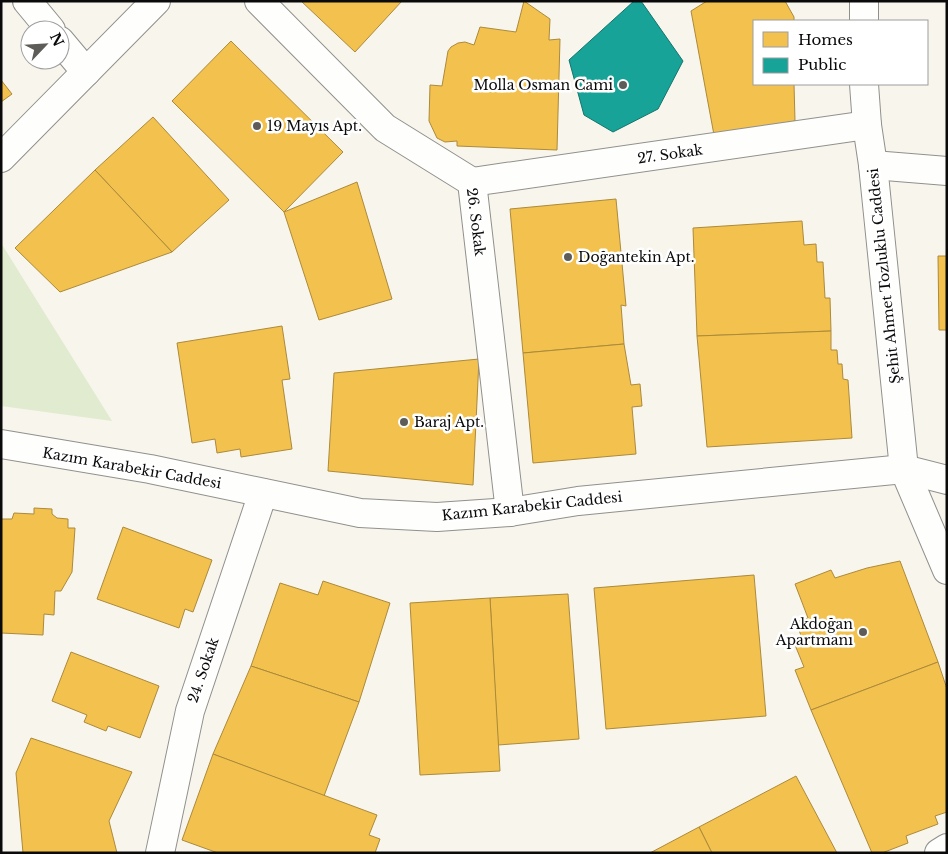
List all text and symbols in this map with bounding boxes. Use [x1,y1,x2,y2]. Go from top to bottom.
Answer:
north arrow [20,20,70,70]
legend [753,20,928,85]
text: N [46,30,68,49]
text: Homes [798,30,853,49]
text: Public [798,55,846,74]
place label: Molla Osman Cami [474,76,613,94]
marker: Molla Osman Cami [617,79,629,91]
place label: 19 Mayıs Apt. [267,117,362,135]
marker: 19 Mayıs Apt. [251,120,263,132]
street label: 27. Sokak [636,140,704,167]
street label: Şehit Ahmet Tozluklu Caddesi [864,167,904,385]
street label: 26. Sokak [463,187,489,257]
place label: Doğantekin Apt. [578,248,694,266]
marker: Doğantekin Apt. [562,251,574,263]
place label: Baraj Apt. [414,413,484,431]
marker: Baraj Apt. [398,416,410,428]
street label: Kazım Karabekir Caddesi [41,443,223,493]
street label: Kazım Karabekir Caddesi [441,488,623,524]
place label: Akdoğan Apartmanı [775,615,853,649]
marker: Akdoğan Apartmanı [857,626,869,638]
street label: 24. Sokak [183,635,223,705]

